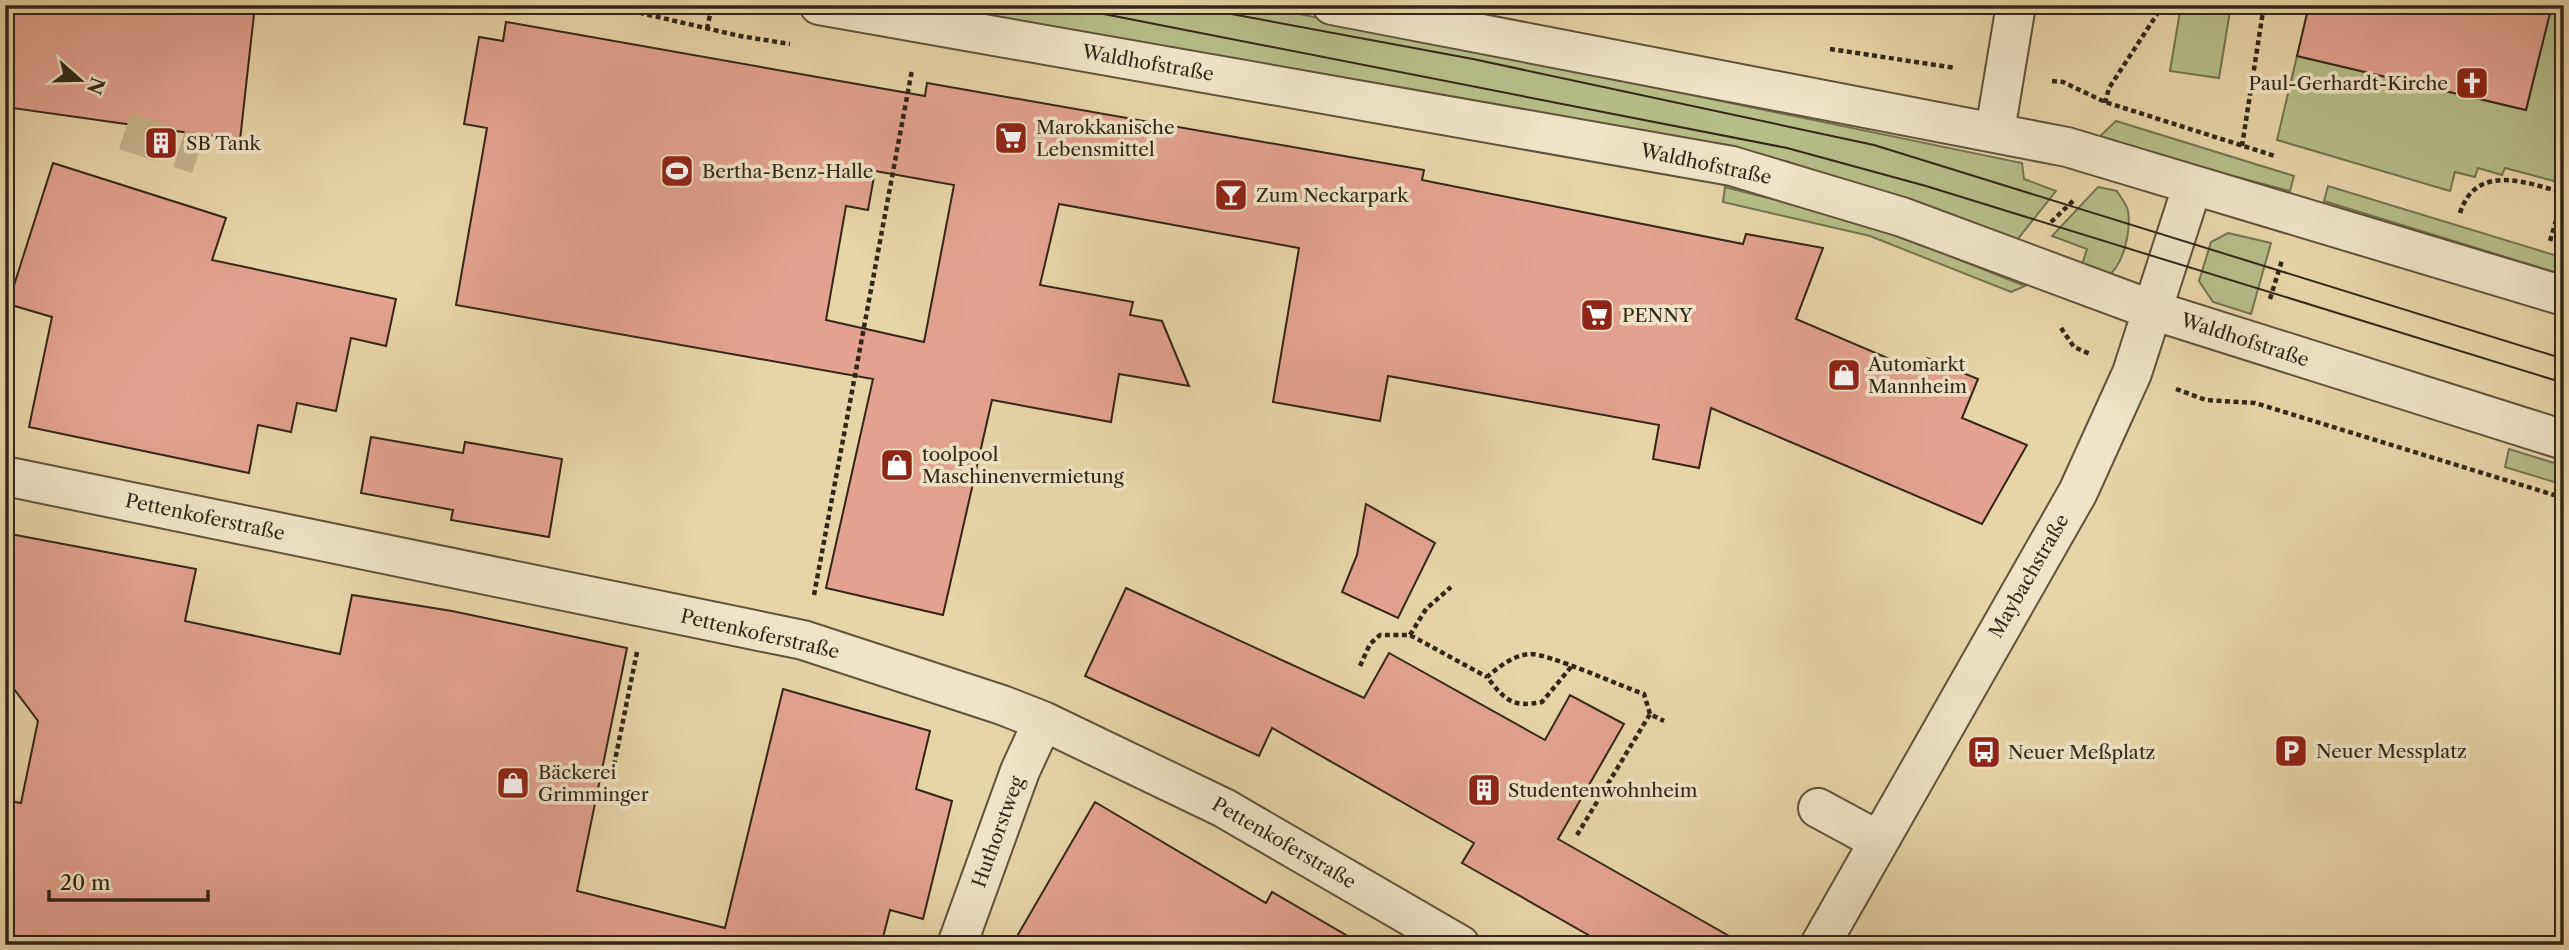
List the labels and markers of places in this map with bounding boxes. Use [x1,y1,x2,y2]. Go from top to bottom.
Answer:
church icon: Paul-Gerhardt-Kirche [2453,64,2491,102]
place label: Paul-Gerhardt-Kirche [2248,72,2448,95]
place label: Marokkanische Lebensmittel [1036,116,1175,161]
supermarket icon: Marokkanische Lebensmittel [992,119,1030,157]
building icon: SB Tank [142,124,180,162]
place label: SB Tank [186,132,262,155]
sports icon: Bertha-Benz-Halle [658,152,696,190]
place label: Bertha-Benz-Halle [702,160,873,183]
bar icon: Zum Neckarpark [1212,176,1250,214]
place label: Zum Neckarpark [1256,184,1409,207]
supermarket icon: PENNY [1578,296,1616,334]
place label: PENNY [1622,304,1693,327]
place label: Automarkt Mannheim [1867,353,1967,398]
shop icon: Automarkt Mannheim [1825,356,1863,394]
place label: toolpool Maschinenvermietung [922,443,1125,488]
shop icon: toolpool Maschinenvermietung [878,446,916,484]
parking icon: Neuer Messplatz [2272,732,2310,770]
bus stop icon: Neuer Meßplatz [1965,733,2003,771]
place label: Neuer Messplatz [2316,740,2467,763]
place label: Neuer Meßplatz [2008,741,2155,764]
place label: Bäckerei Grimminger [538,761,649,806]
shop icon: Bäckerei Grimminger [494,764,532,802]
building icon: Studentenwohnheim [1465,771,1503,809]
place label: Studentenwohnheim [1508,779,1698,802]

